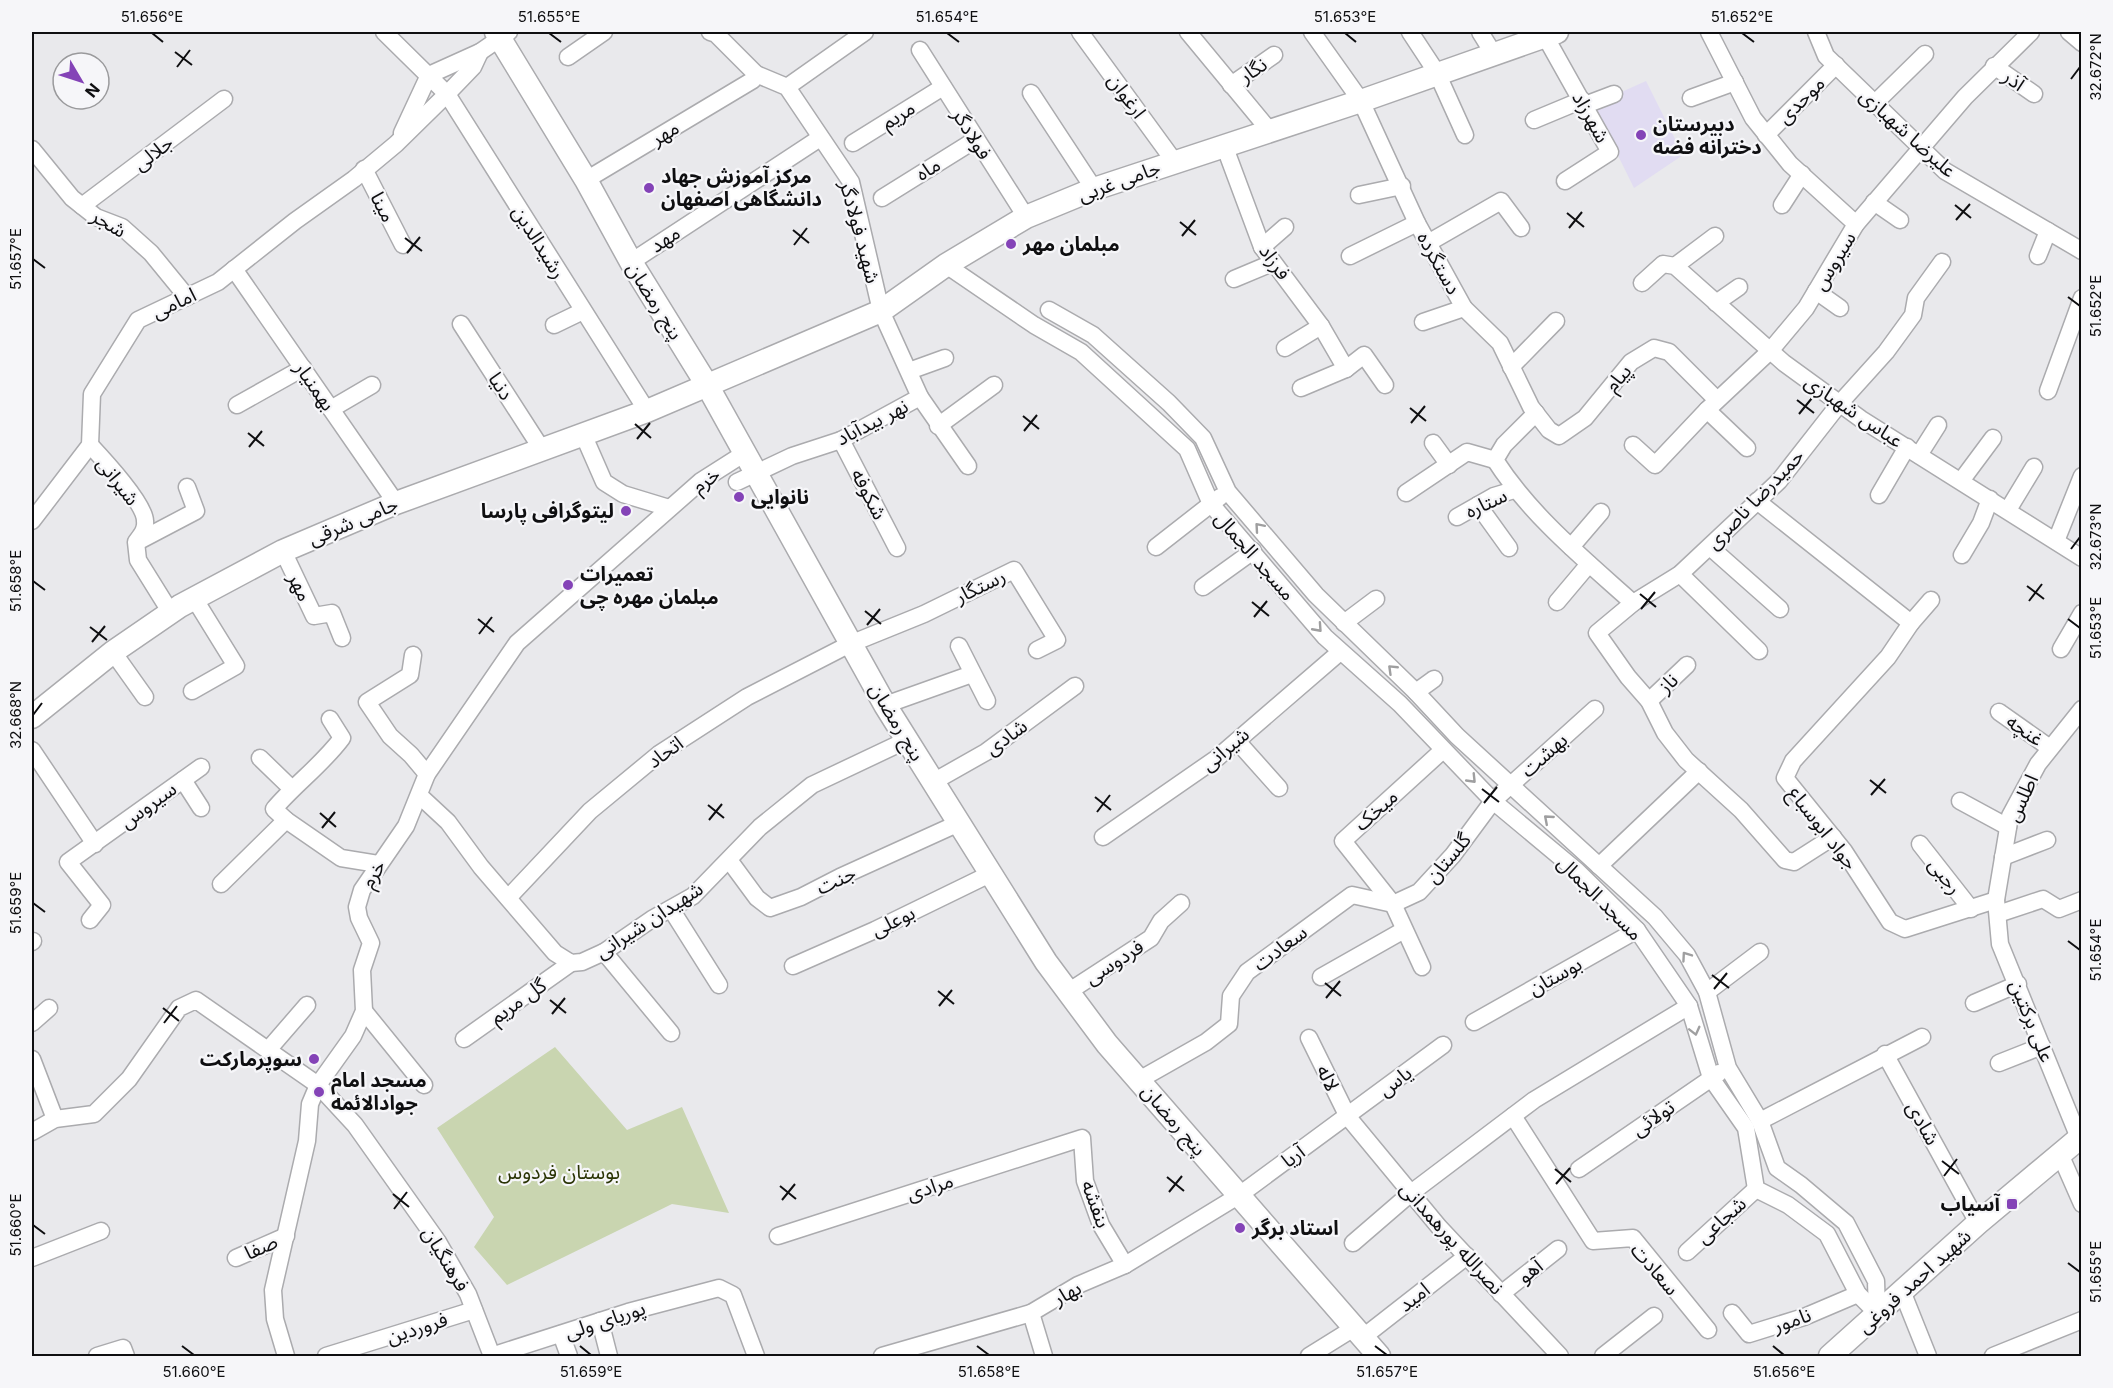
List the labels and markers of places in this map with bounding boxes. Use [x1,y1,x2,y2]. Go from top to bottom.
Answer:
place label: دبیرستان دخترانه فضه [1653,112,1762,159]
marker: دبیرستان دخترانه فضه [1634,128,1648,142]
place label: مرکز آموزش جهاد دانشگاهی اصفهان [661,164,822,211]
marker: مرکز آموزش جهاد دانشگاهی اصفهان [642,181,656,195]
place label: مبلمان مهر [1022,232,1120,256]
marker: مبلمان مهر [1004,237,1018,251]
place label: نانوایی [751,485,809,509]
marker: نانوایی [732,490,746,504]
place label: لیتوگرافی پارسا [481,499,614,525]
marker: لیتوگرافی پارسا [619,504,633,518]
place label: تعمیرات مبلمان مهره چی [580,562,719,611]
marker: تعمیرات مبلمان مهره چی [561,578,575,592]
place label: سوپرمارکت [200,1047,302,1073]
marker: سوپرمارکت [307,1052,321,1066]
place label: مسجد امام جوادالائمه [331,1068,427,1115]
marker: مسجد امام جوادالائمه [312,1085,326,1099]
place label: آسیاب [1941,1192,2001,1216]
marker: آسیاب [2005,1197,2019,1211]
place label: استاد برگر [1251,1216,1339,1240]
marker: استاد برگر [1233,1221,1247,1235]

